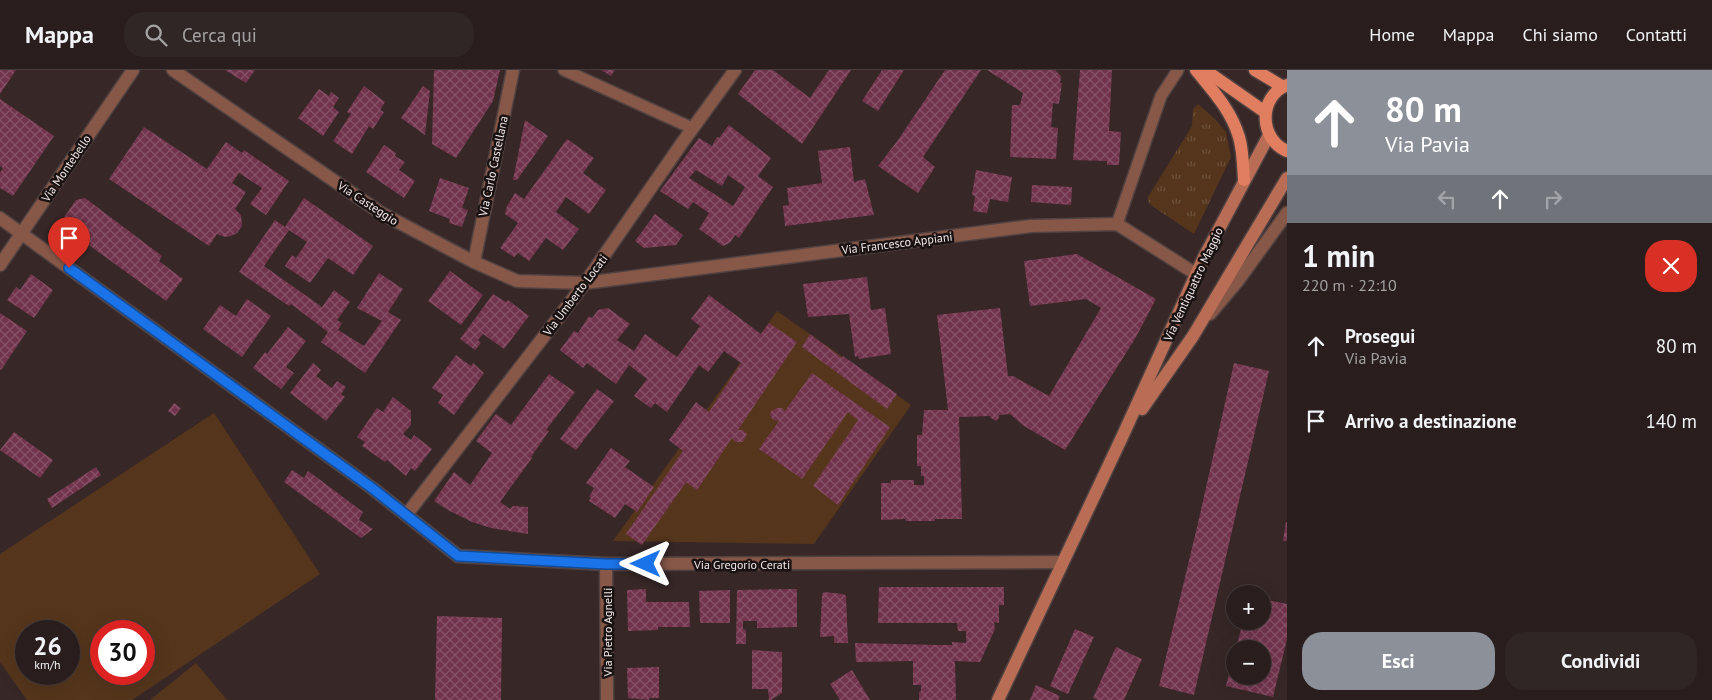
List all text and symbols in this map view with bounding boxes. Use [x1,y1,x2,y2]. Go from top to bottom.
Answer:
search box [124,12,474,57]
text: Mappa [25,19,94,50]
icon: search [142,21,170,49]
text: Cerca qui [182,23,257,47]
text: Home [1369,23,1415,46]
text: Mappa [1443,23,1494,46]
text: Chi siamo [1522,23,1598,46]
text: Contatti [1626,23,1687,46]
text: 80 m [1385,86,1462,132]
icon: ahead [1302,90,1367,155]
street label: Via Carlo Castellana [475,114,511,219]
text: Via Pavia [1385,130,1470,158]
street label: Via Montebello [37,132,94,205]
street label: Via Casteggio [334,177,401,228]
icon: left [1433,185,1461,213]
icon: ahead [1486,185,1514,213]
icon: right [1539,185,1567,213]
pin [48,217,90,268]
icon: arrive [55,224,83,252]
street label: Via Ventiquattro Maggio [1160,225,1226,344]
street label: Via Francesco Appiani [840,229,953,257]
text: 1 min [1302,236,1375,275]
button: close [1645,240,1697,292]
street label: Via Umberto Locati [539,251,610,339]
text: 220 m · 22:10 [1302,275,1397,295]
text: Prosegui [1345,324,1415,348]
icon: ahead [1302,332,1330,360]
text: 80 m [1656,334,1697,358]
text: Via Pavia [1345,348,1407,368]
icon: arrive [1302,407,1330,435]
text: Arrivo a destinazione [1345,409,1517,433]
text: 140 m [1645,409,1697,433]
position arrow [619,537,671,589]
street label: Via Gregorio Cerati [693,557,790,572]
map controls [1226,585,1271,685]
button: + [1226,585,1271,630]
street label: Via Pietro Agnelli [600,588,615,677]
speed limit sign: 30 [90,620,155,685]
text: 26 [33,630,62,662]
button: Esci [1302,632,1495,690]
button: Condividi [1505,632,1697,690]
button: − [1226,640,1271,685]
text: km/h [34,657,61,672]

